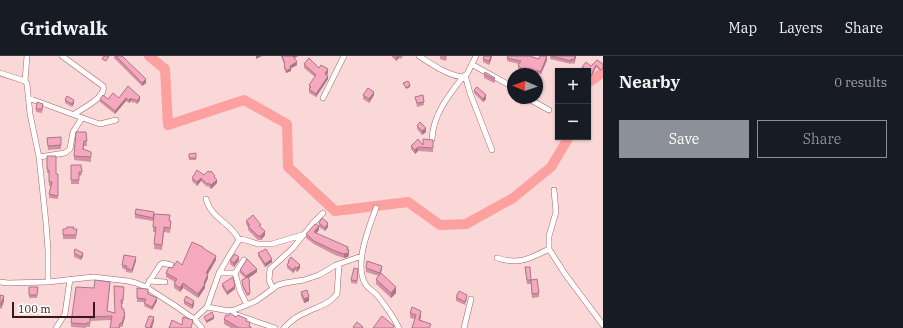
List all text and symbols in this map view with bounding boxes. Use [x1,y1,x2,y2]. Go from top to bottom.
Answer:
text: Gridwalk [20,16,107,40]
text: Map [729,19,757,37]
text: Layers [779,19,823,37]
text: Share [845,19,883,37]
north arrow [507,68,543,104]
map controls [555,68,591,140]
button: + [555,68,591,104]
text: Nearby [619,71,680,93]
text: 0 results [834,74,887,91]
button: − [555,104,591,140]
button: Save [619,120,749,158]
button: Share [757,120,887,158]
scale bar [12,300,95,319]
text: 100 m [18,302,51,316]

